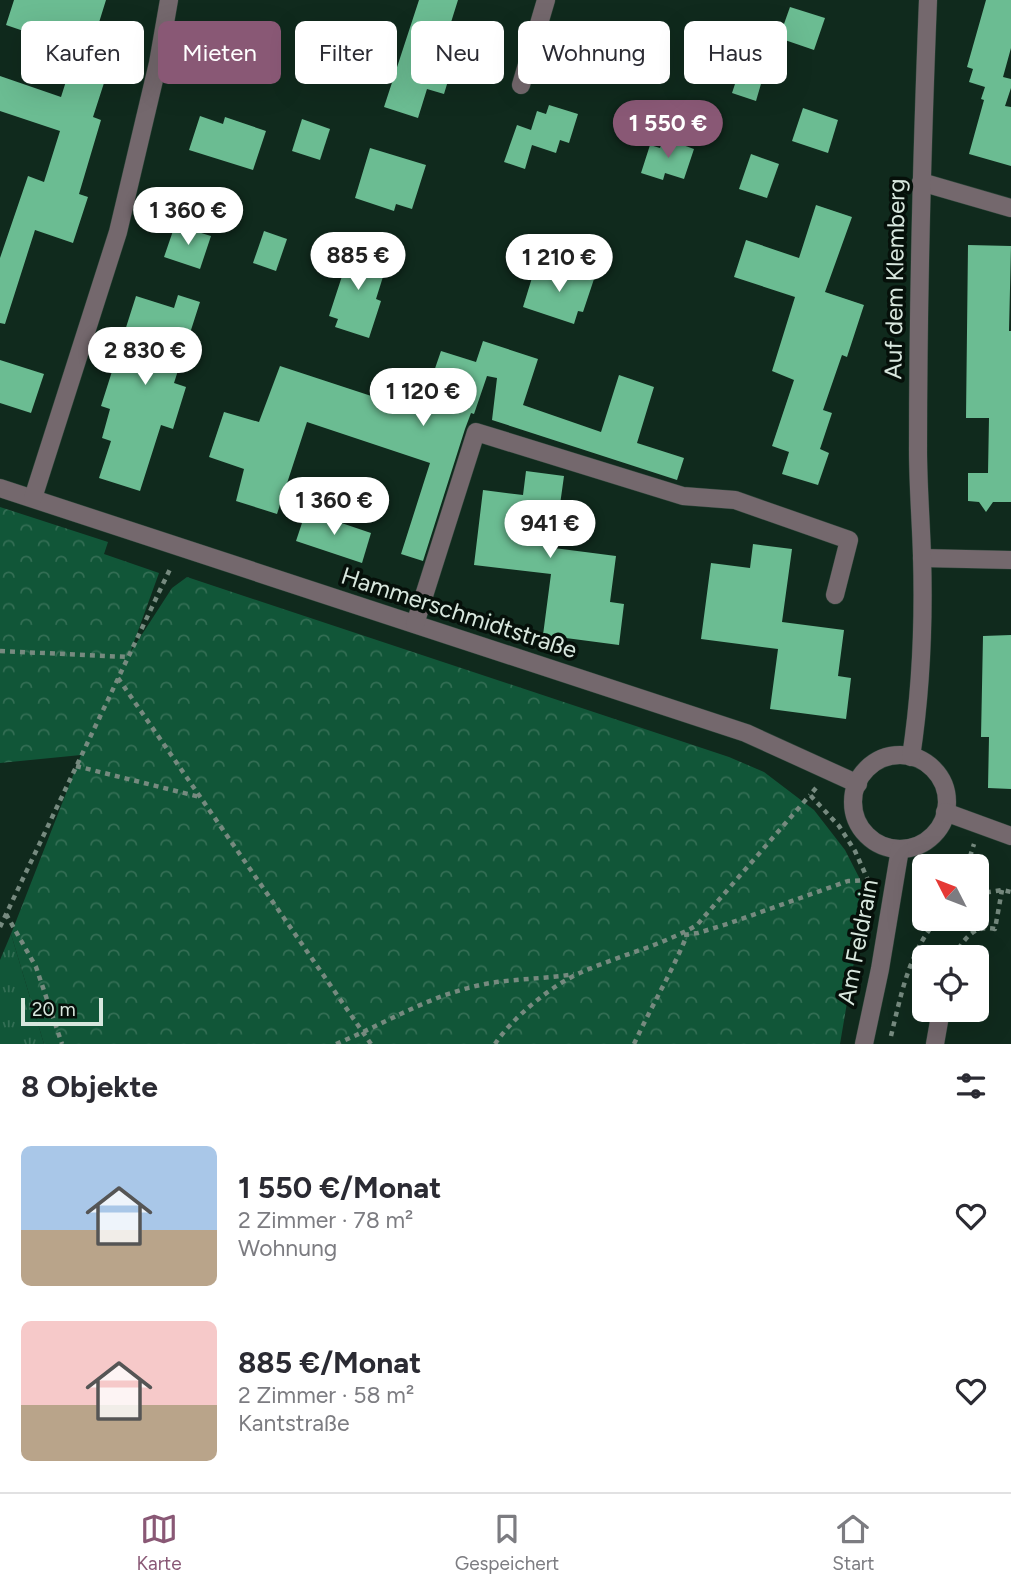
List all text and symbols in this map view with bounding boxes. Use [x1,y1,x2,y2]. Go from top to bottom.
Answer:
chip: Kaufen [21,21,144,84]
chip: Mieten [158,21,281,84]
chip: Filter [295,21,397,84]
chip: Neu [411,21,504,84]
chip: Wohnung [518,21,670,84]
chip: Haus [684,21,787,84]
pin: 1 550 € [603,100,733,160]
text: 1 550 € [629,109,707,137]
street label: Auf dem Klemberg [878,178,911,380]
pin: 1 360 € [123,188,253,247]
text: 1 360 € [149,196,227,224]
pin: 885 € [309,232,407,292]
pin: 1 210 € [494,234,624,294]
text: 885 € [327,241,389,269]
text: 1 210 € [522,243,596,271]
pin: 2 830 € [80,328,210,387]
text: 2 830 € [104,336,186,364]
pin: 1 120 € [358,368,488,428]
text: 1 120 € [386,377,460,405]
pin: 1 360 € [269,477,399,537]
text: 1 360 € [295,486,373,514]
pin: 941 € [501,500,599,560]
text: 941 € [520,509,580,537]
street label: Hammerschmidtstraße [338,561,581,664]
north arrow [912,854,989,931]
map controls [912,854,989,1022]
street label: Am Feldrain [831,877,884,1007]
button: locate [912,945,989,1022]
scale bar [21,995,103,1027]
text: 20 m [32,998,76,1021]
icon: filters [952,1067,990,1105]
text: 8 Objekte [21,1068,158,1105]
text: 1 550 €/Monat [238,1169,441,1206]
icon: home [77,1174,161,1258]
icon: heart [952,1197,990,1235]
text: 2 Zimmer · 78 m² [238,1206,413,1234]
text: Wohnung [238,1234,337,1262]
text: 885 €/Monat [238,1344,421,1381]
icon: home [77,1349,161,1433]
icon: heart [952,1372,990,1410]
text: 2 Zimmer · 58 m² [238,1381,414,1409]
text: Kantstraße [238,1409,350,1437]
tab: Karte [137,1510,182,1575]
tab: Gespeichert [455,1510,559,1575]
tab: Start [832,1510,874,1575]

